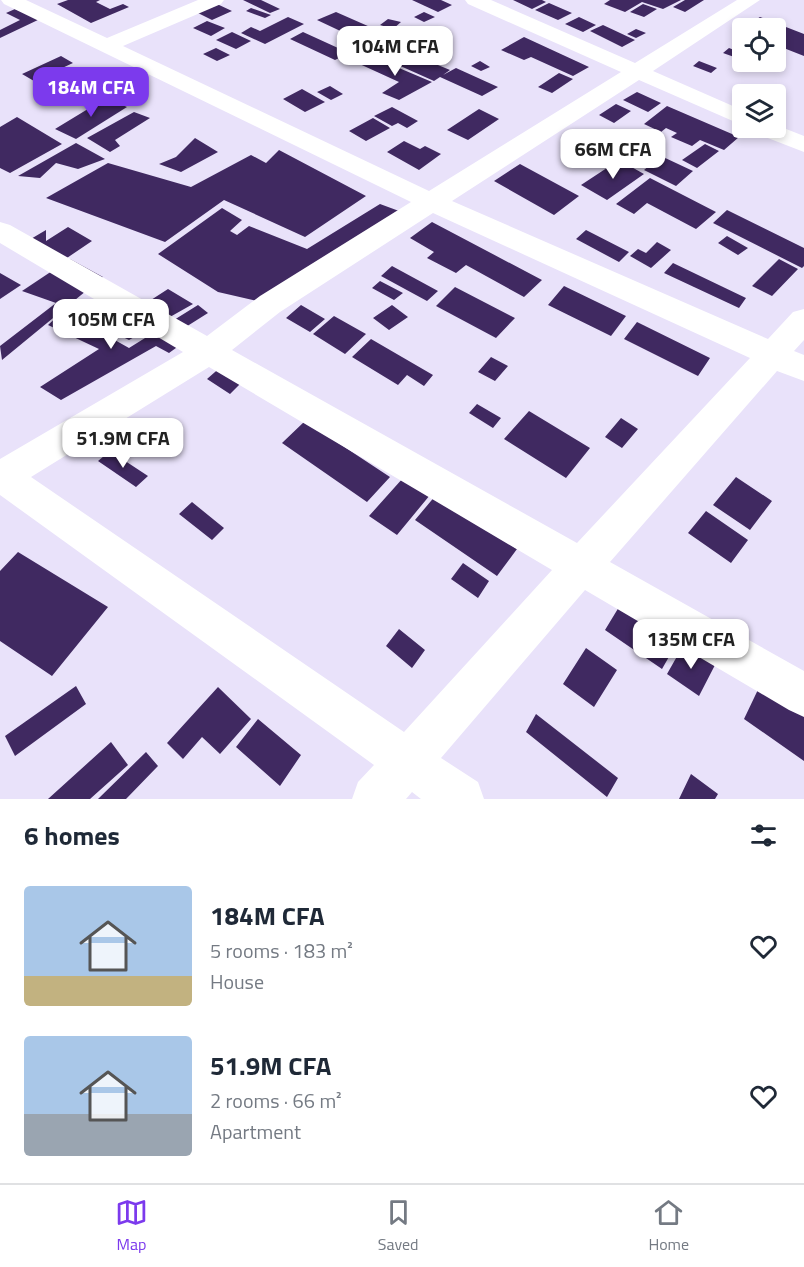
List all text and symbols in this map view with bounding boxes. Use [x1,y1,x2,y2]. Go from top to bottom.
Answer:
map controls [732,18,786,138]
button: locate [732,18,786,72]
pin: 104M CFA [333,26,457,77]
text: 104M CFA [351,30,439,61]
pin: 184M CFA [29,67,153,118]
text: 184M CFA [47,71,135,102]
button: layers [732,84,786,138]
pin: 66M CFA [558,129,668,180]
text: 66M CFA [574,133,652,164]
pin: 105M CFA [49,299,173,350]
text: 105M CFA [67,303,155,334]
pin: 51.9M CFA [54,418,192,469]
text: 51.9M CFA [76,422,170,453]
pin: 135M CFA [629,619,753,670]
text: 135M CFA [647,623,735,654]
text: 6 homes [24,816,120,855]
icon: filters [747,819,780,852]
text: 184M CFA [210,896,325,935]
icon: home [72,910,144,982]
icon: heart [747,930,780,963]
text: 5 rooms · 183 m² [210,935,353,966]
text: House [210,966,264,997]
text: 51.9M CFA [210,1046,331,1085]
icon: home [72,1060,144,1132]
icon: heart [747,1080,780,1113]
text: 2 rooms · 66 m² [210,1085,342,1116]
text: Apartment [210,1116,301,1147]
tab: Map [115,1196,148,1256]
tab: Saved [378,1196,419,1256]
tab: Home [648,1196,689,1256]

